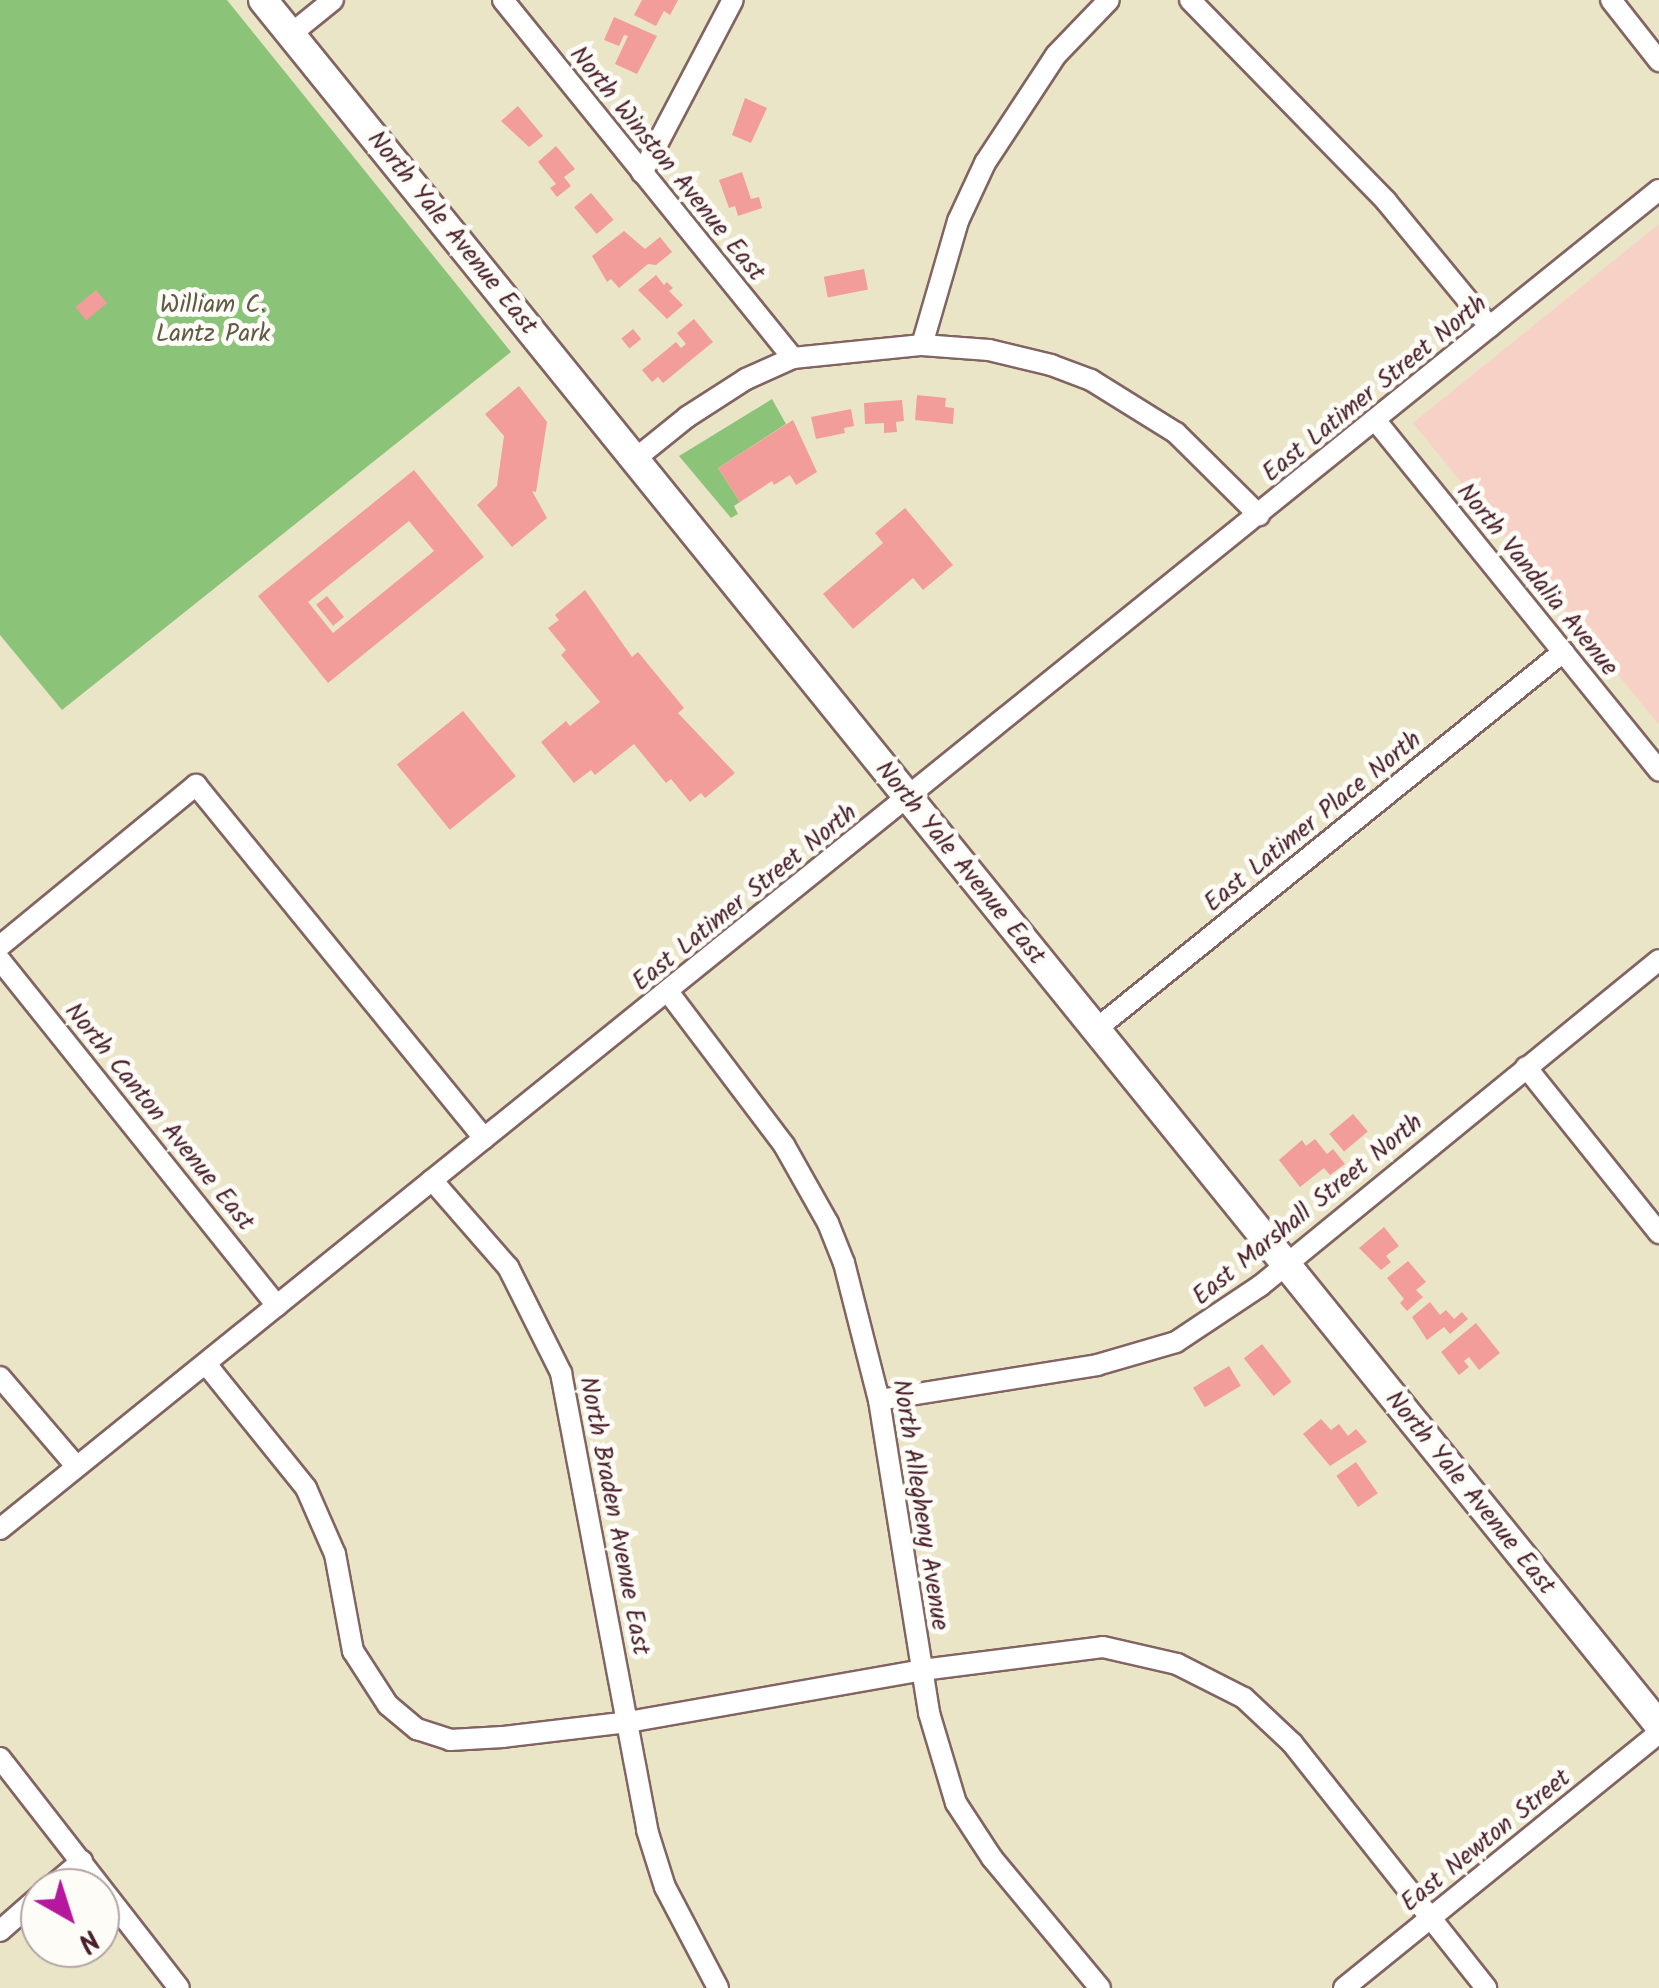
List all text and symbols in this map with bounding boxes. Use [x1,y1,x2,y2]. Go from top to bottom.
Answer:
street label: North Winston Avenue East [563,40,771,288]
street label: North Yale Avenue East [361,125,543,341]
street label: East Latimer Street North [1257,289,1493,489]
park label: William C. Lantz Park [156,291,270,350]
street label: North Vandalia Avenue [1450,477,1624,683]
street label: East Latimer Place North [1198,725,1428,919]
street label: North Yale Avenue East [869,755,1051,971]
street label: East Latimer Street North [627,798,863,998]
street label: North Canton Avenue East [58,997,260,1237]
street label: East Marshall Street North [1187,1108,1429,1312]
street label: North Braden Avenue East [572,1374,656,1658]
street label: North Allegheny Avenue [885,1377,955,1633]
street label: North Yale Avenue East [1379,1385,1561,1601]
street label: East Newton Street [1395,1763,1577,1919]
north arrow [20,1868,120,1968]
text: N [67,1917,109,1963]

